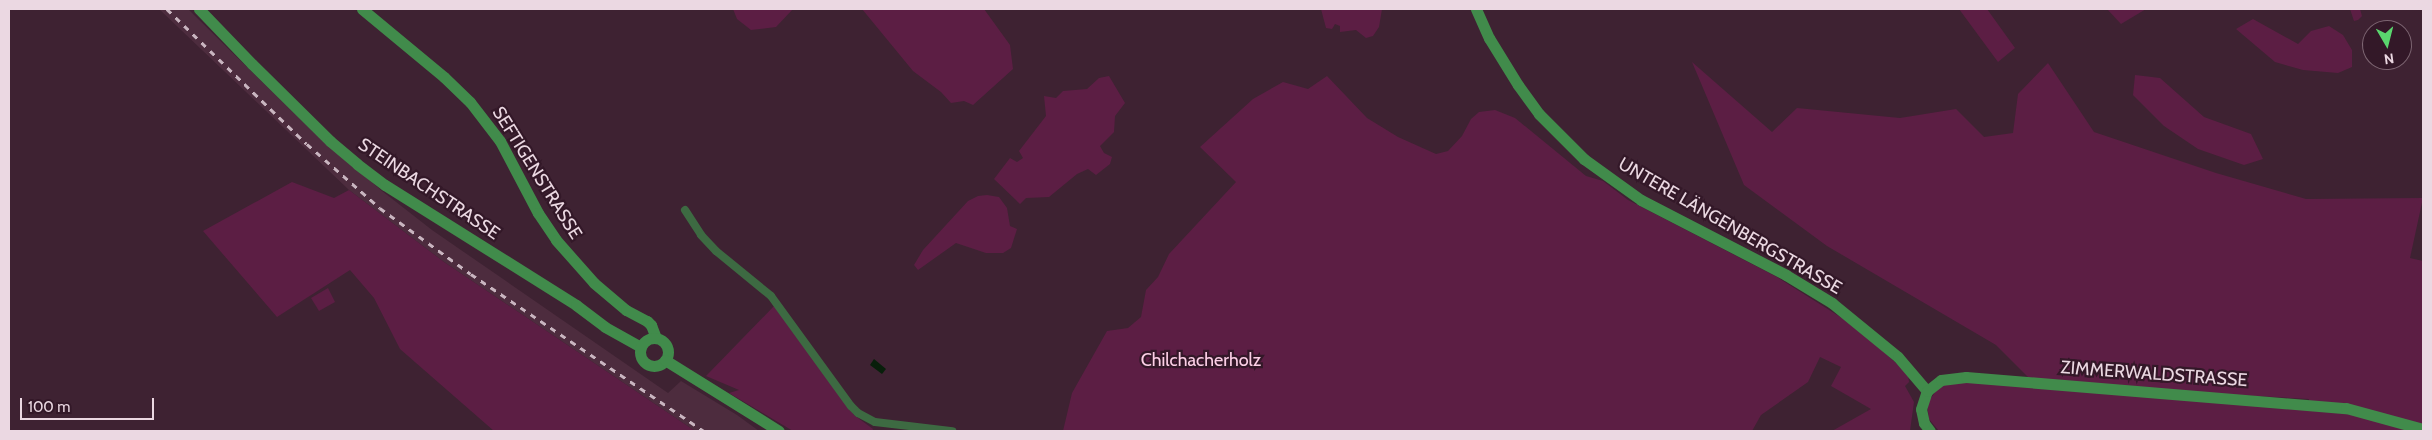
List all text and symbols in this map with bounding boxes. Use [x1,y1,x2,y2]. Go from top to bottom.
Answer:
north arrow [2362,20,2412,70]
text: N [2383,49,2395,68]
street label: SEFTIGENSTRASSE [488,103,586,243]
street label: STEINBACHSTRASSE [354,134,504,244]
street label: UNTERE LÄNGENBERGSTRASSE [1614,153,1846,299]
park label: Chilchacherholz [1141,349,1261,371]
street label: ZIMMERWALDSTRASSE [2060,357,2248,391]
scale bar [22,388,156,420]
text: 100 m [28,398,70,416]

